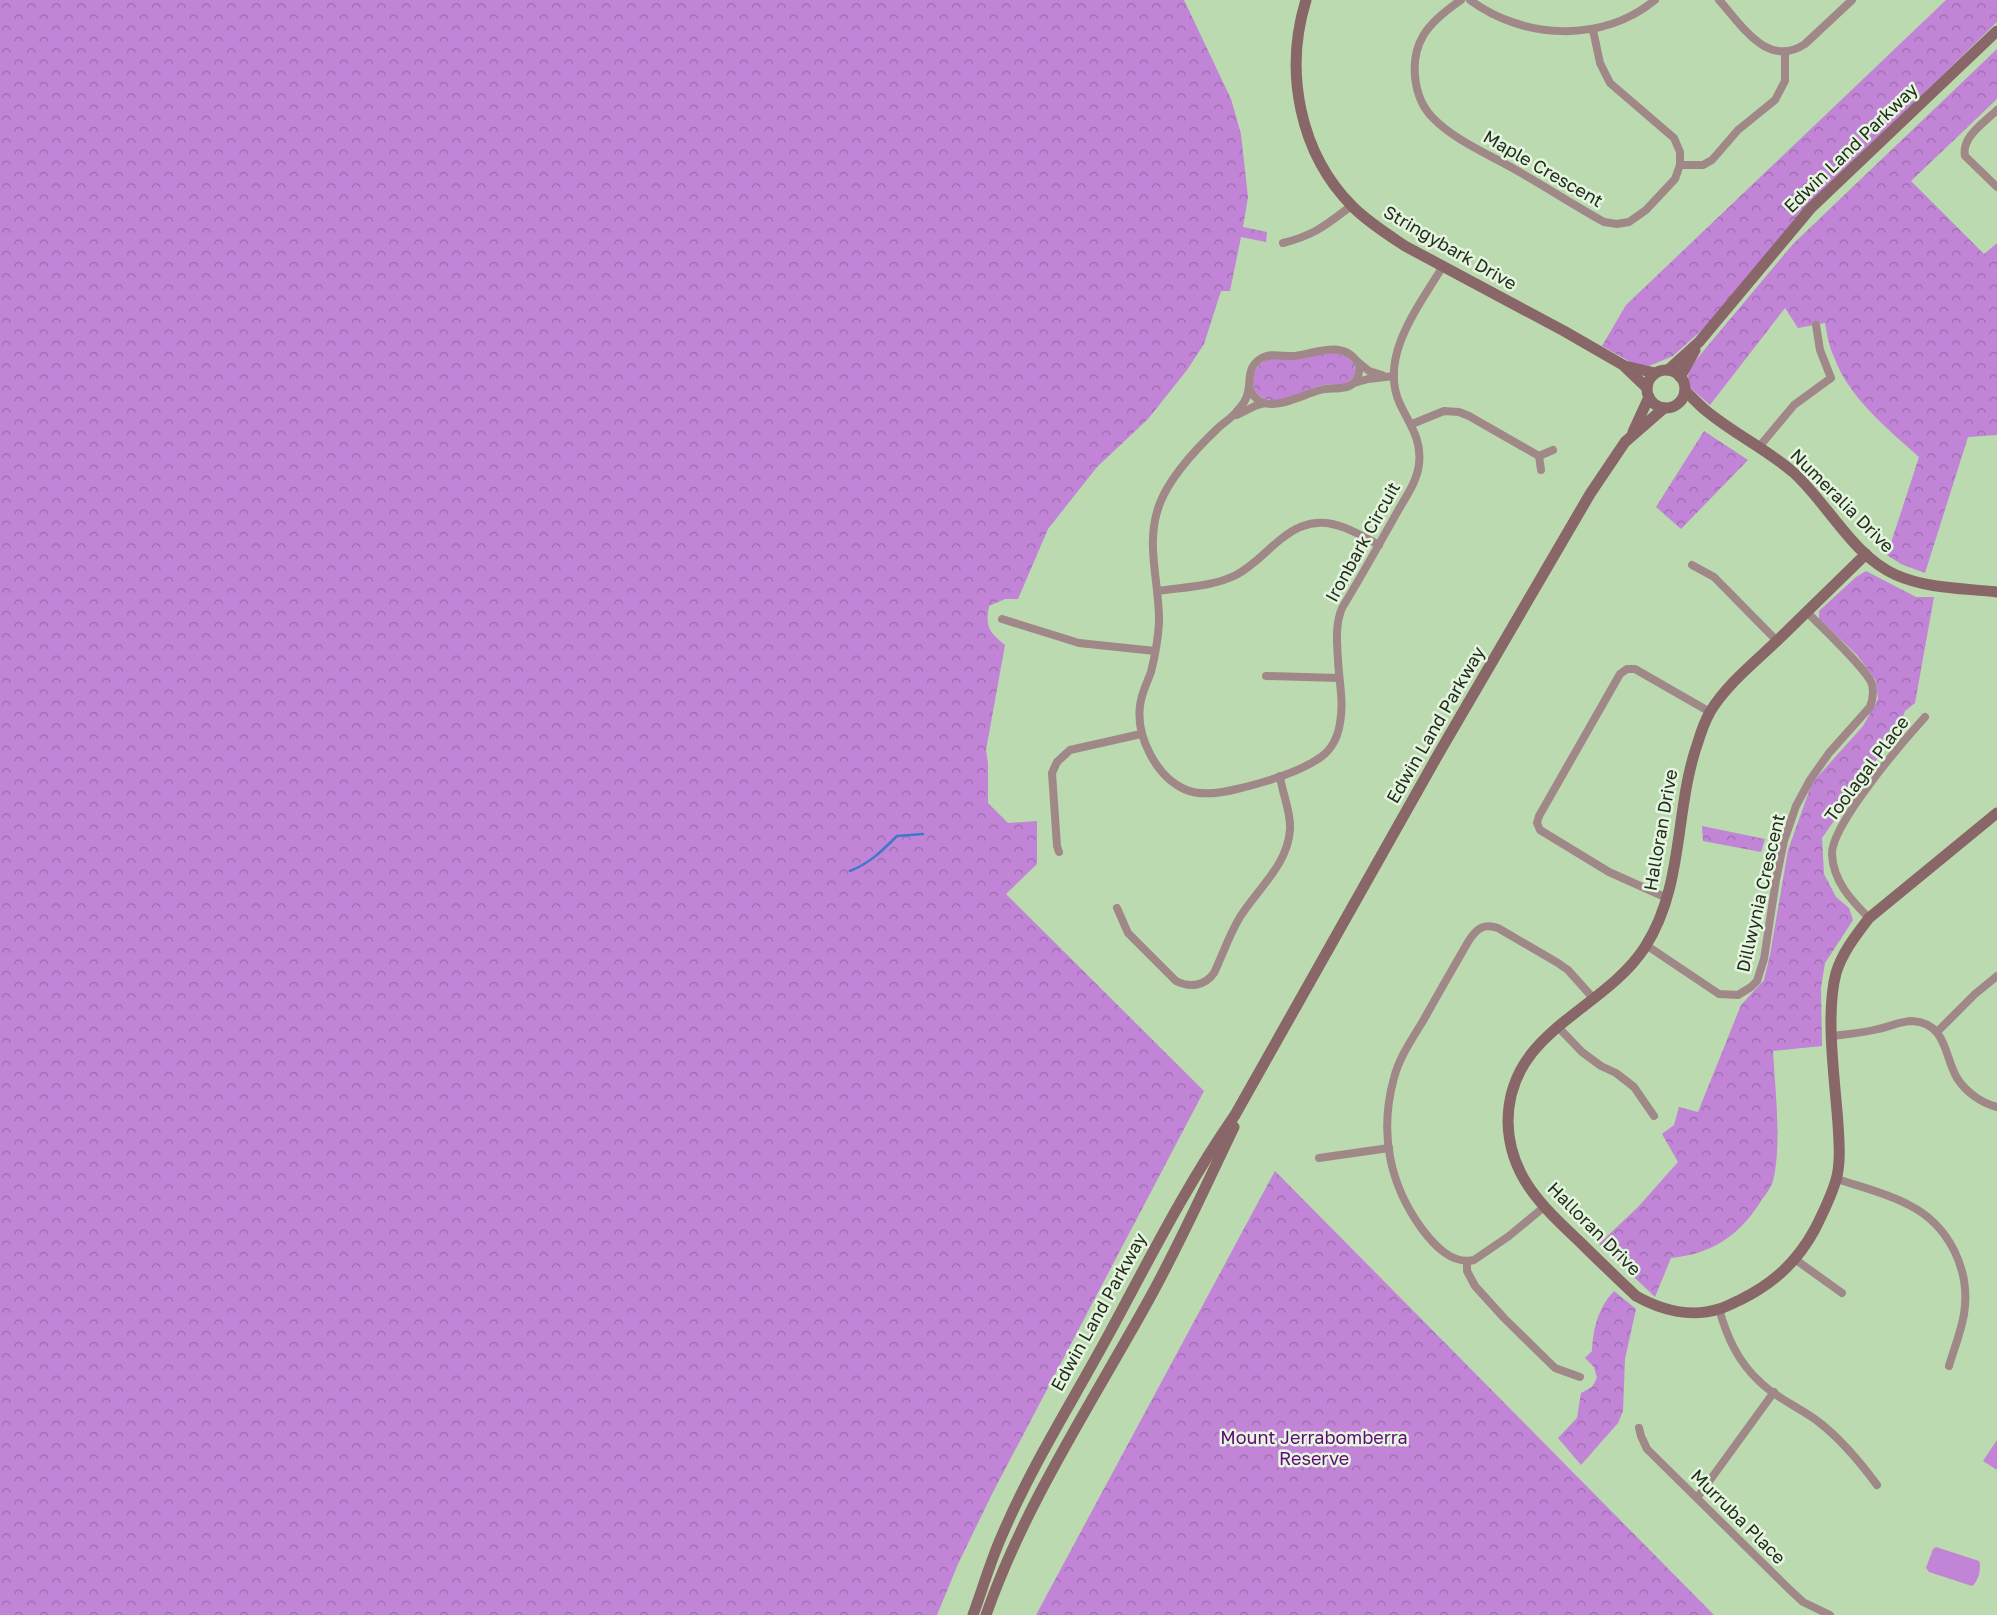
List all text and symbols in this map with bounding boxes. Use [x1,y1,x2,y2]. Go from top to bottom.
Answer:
street label: Edwin Land Parkway [1779,78,1922,217]
street label: Maple Crescent [1480,125,1607,211]
street label: Stringybark Drive [1380,200,1521,294]
street label: Numeralia Drive [1786,444,1899,557]
street label: Ironbark Circuit [1320,478,1404,605]
street label: Edwin Land Parkway [1381,642,1489,807]
street label: Toolagal Place [1819,711,1913,826]
street label: Halloran Drive [1638,767,1682,892]
street label: Dillwynia Crescent [1731,811,1789,974]
street label: Halloran Drive [1543,1177,1646,1280]
street label: Edwin Land Parkway [1046,1229,1151,1394]
park label: Mount Jerrabomberra Reserve [1220,1426,1408,1469]
street label: Murruba Place [1687,1464,1791,1568]

